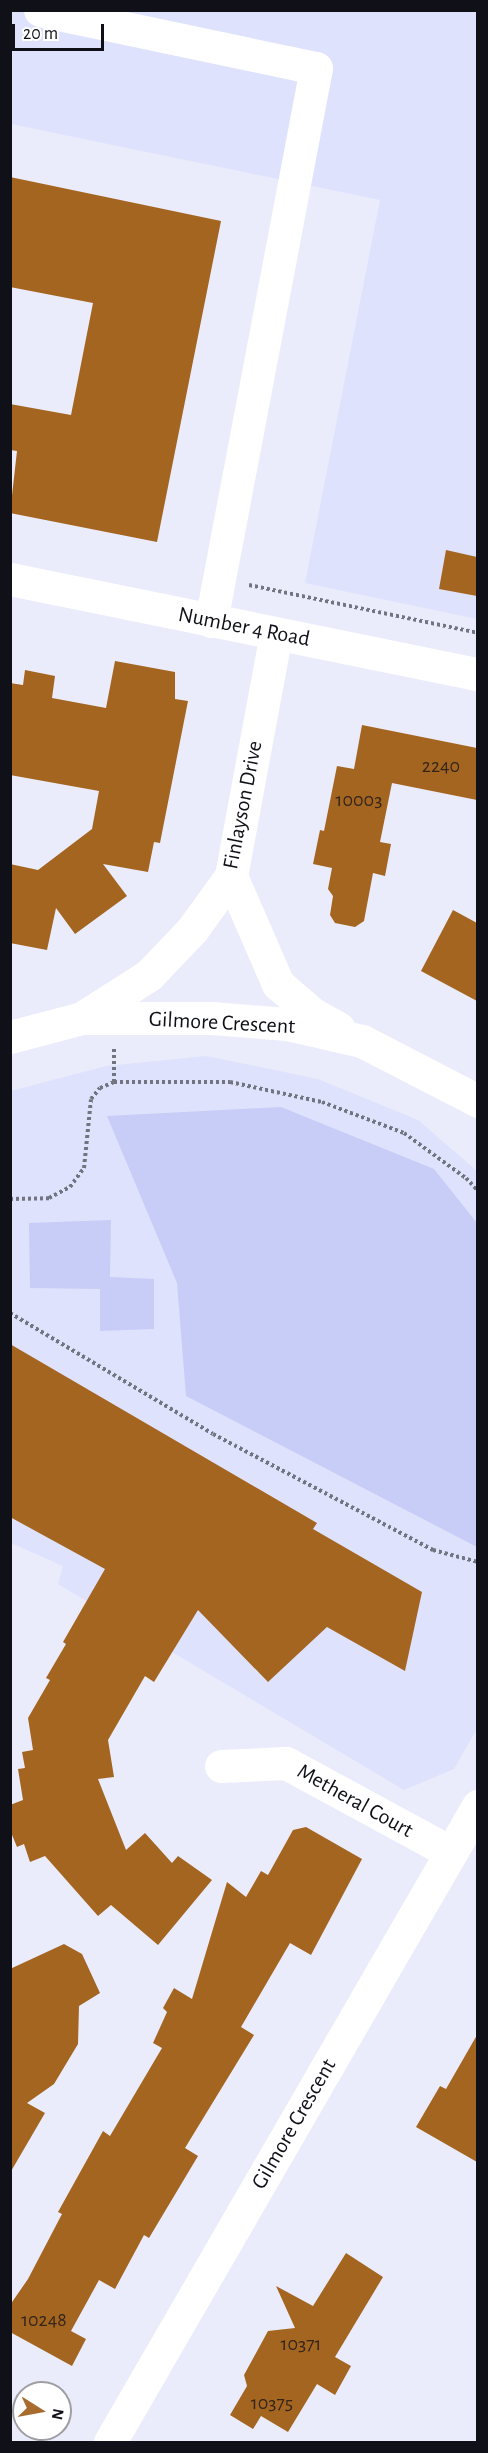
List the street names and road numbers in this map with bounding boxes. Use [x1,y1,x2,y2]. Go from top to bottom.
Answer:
street label: Number 4 Road [176,601,312,653]
street label: Finlayson Drive [218,738,268,872]
street label: Gilmore Crescent [148,1006,296,1040]
street label: Metheral Court [292,1758,418,1844]
street label: Gilmore Crescent [246,2054,342,2194]

